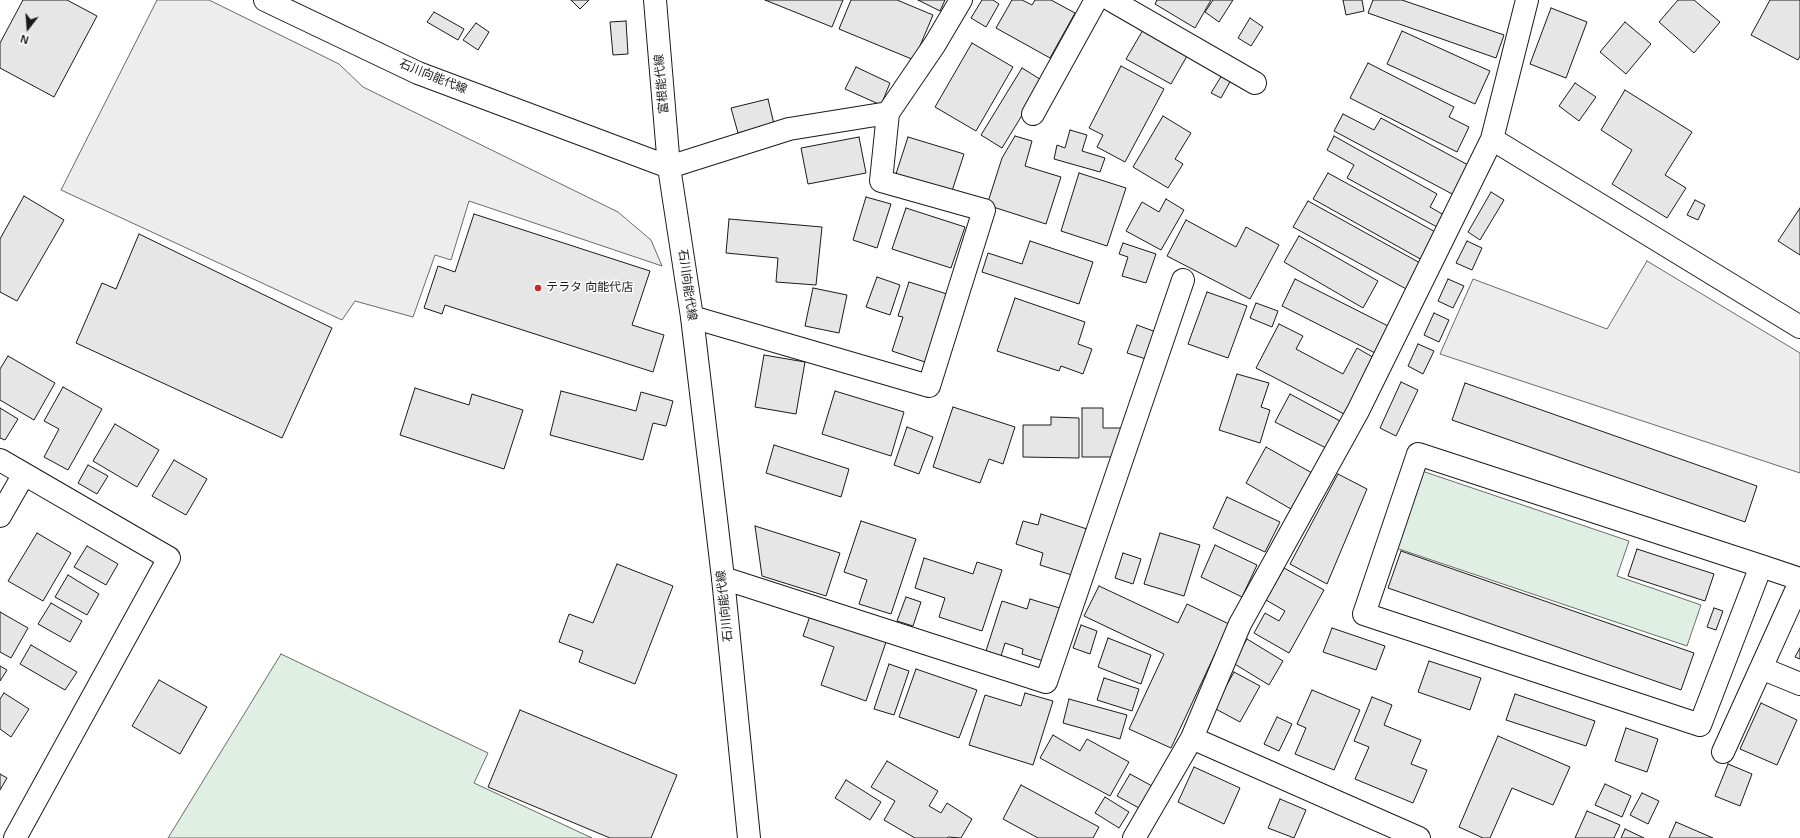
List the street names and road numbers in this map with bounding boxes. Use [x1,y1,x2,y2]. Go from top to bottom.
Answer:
street label: 富根能代線 [652,53,672,115]
street label: 石川向能代線 [397,57,469,97]
street label: 石川向能代線 [675,248,699,322]
street label: 石川向能代線 [714,569,736,643]

